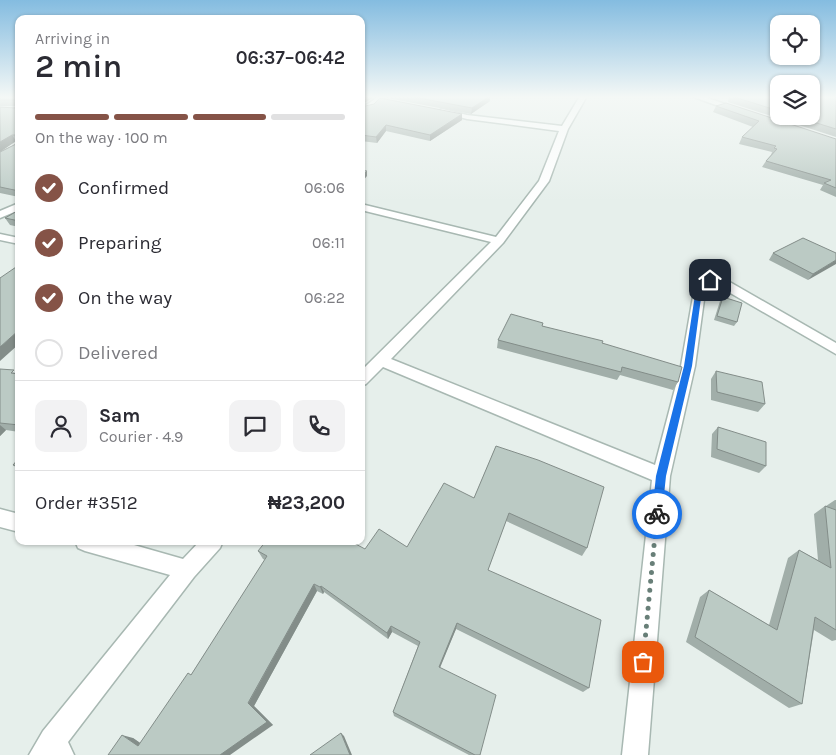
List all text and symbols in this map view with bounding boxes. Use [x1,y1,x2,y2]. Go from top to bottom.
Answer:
map controls [770,15,820,125]
button: locate [770,15,820,65]
text: Arriving in [35,29,110,48]
text: 06:37–06:42 [236,47,345,69]
text: 2 min [35,48,122,85]
button: layers [770,75,820,125]
text: On the way · 100 m [35,128,168,147]
icon: check [35,174,63,202]
text: Confirmed [78,177,169,199]
text: 06:06 [304,178,345,197]
icon: check [35,229,63,257]
text: Preparing [78,232,161,254]
text: 06:11 [312,233,345,252]
pin [689,259,731,301]
icon: home [696,266,724,294]
icon: check [35,284,63,312]
text: On the way [78,287,172,309]
text: 06:22 [304,288,345,307]
text: Delivered [78,342,158,364]
button: person [35,400,87,452]
button: chat [229,400,281,452]
button: phone [293,400,345,452]
text: Sam [99,405,140,427]
text: Courier · 4.9 [99,427,183,446]
courier [632,489,682,539]
text: Order #3512 [35,492,138,514]
text: ₦23,200 [268,492,345,514]
icon: bike [643,500,671,528]
pin [622,641,664,683]
icon: bag [629,648,657,676]

